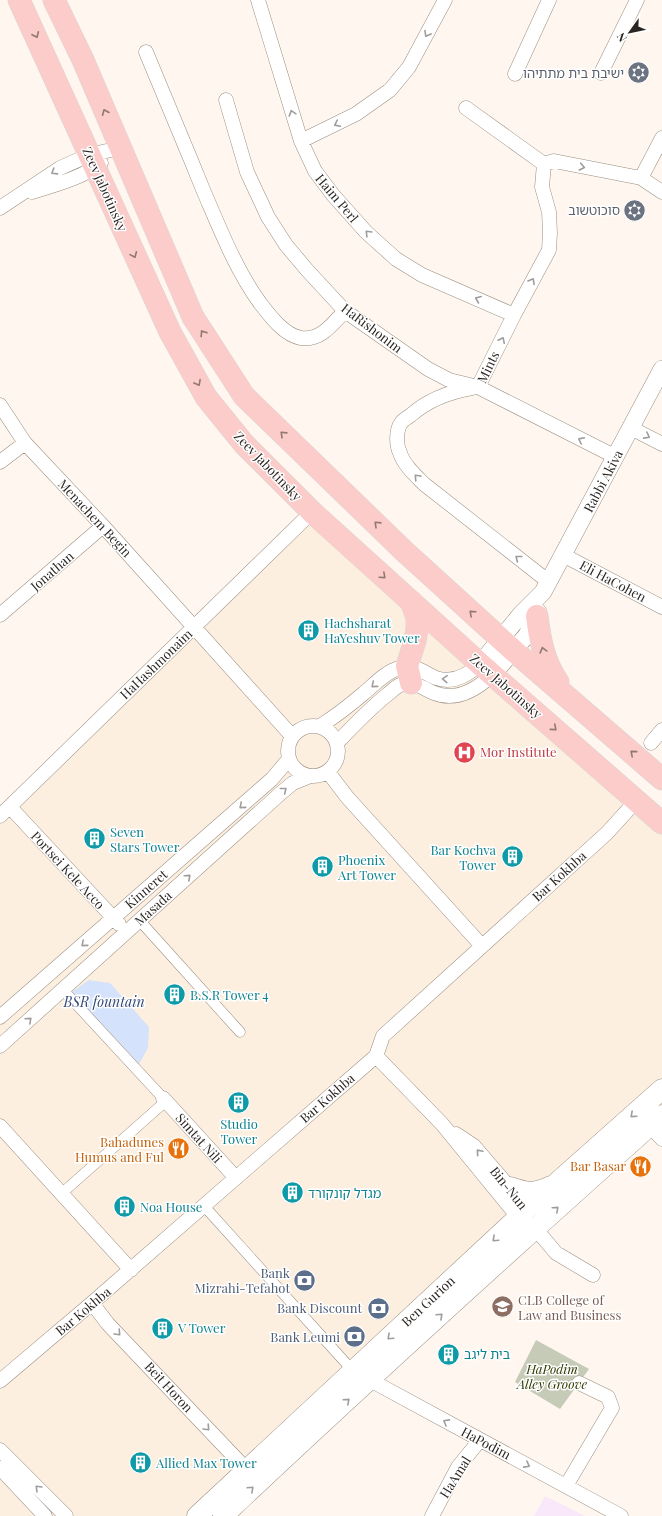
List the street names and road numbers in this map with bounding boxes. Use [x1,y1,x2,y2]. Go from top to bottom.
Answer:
street label: Zeev Jabotinsky [79,144,132,234]
street label: Haim Perl [312,170,363,226]
street label: HaRishonim [338,299,407,356]
street label: Mints [473,348,503,385]
street label: Zeev Jabotinsky [231,427,306,504]
street label: Rabbi Akiva [579,446,626,515]
street label: Menachem Begin [55,475,136,560]
street label: Jonathan [26,547,77,595]
street label: Eli HaCohen [577,556,650,605]
street label: HaHashmonaim [116,624,196,702]
street label: Zeev Jabotinsky [467,649,546,722]
street label: Portsei Kele Acco [28,827,109,912]
street label: Bar Kokhba [528,847,590,904]
street label: Kinneret [121,865,171,912]
street label: Masada [131,886,175,929]
street label: Bar Kokhba [296,1069,358,1126]
street label: Simtat Nili [173,1109,226,1166]
street label: Bin-Nun [487,1163,532,1213]
street label: Ben Gurion [397,1271,458,1330]
street label: Bar Kokhba [52,1282,114,1339]
street label: Beit Horon [142,1358,197,1416]
street label: HaPodim [459,1422,514,1463]
street label: HaAmal [435,1452,474,1501]

